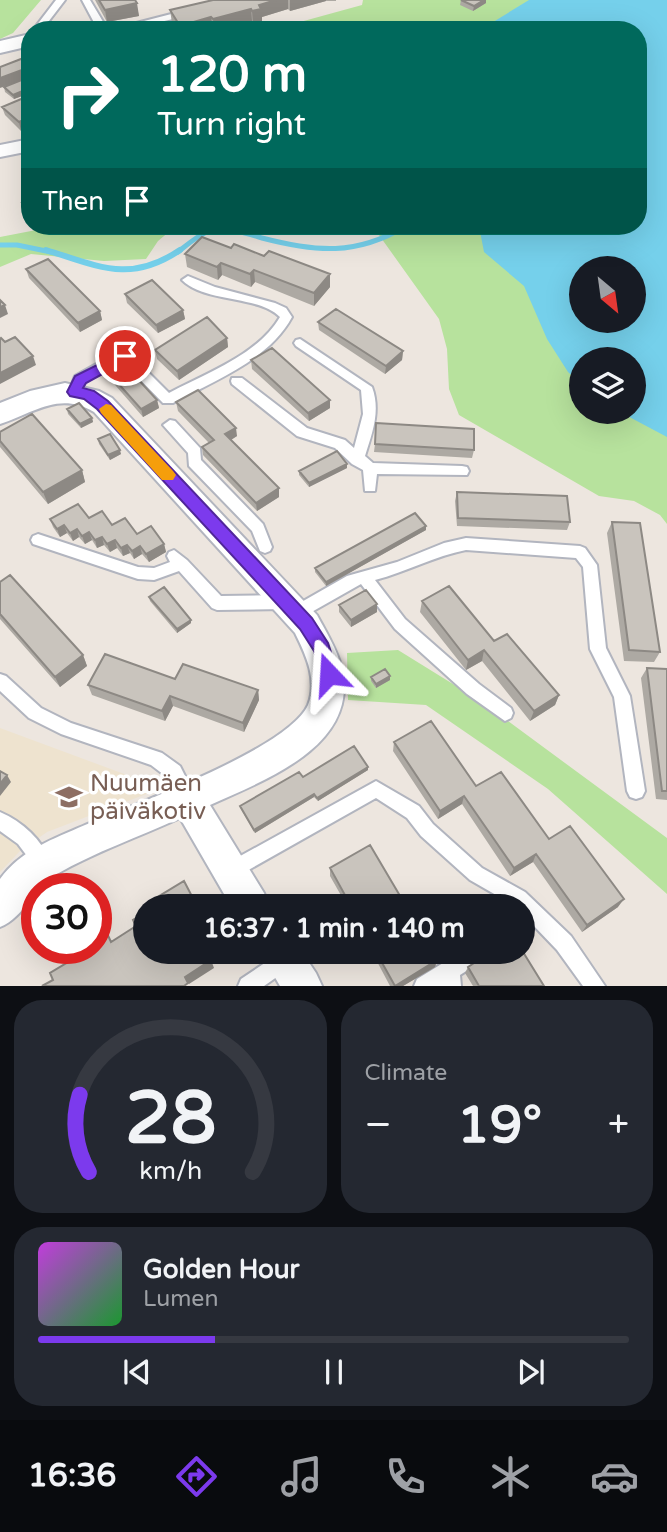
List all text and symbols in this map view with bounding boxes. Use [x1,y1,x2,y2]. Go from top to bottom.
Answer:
text: 120 m [157,46,307,105]
icon: right [42,49,133,140]
text: Turn right [157,106,306,144]
icon: arrive [118,182,156,220]
text: Then [42,186,104,217]
north arrow [569,256,646,332]
map controls [569,256,646,424]
pin [95,326,155,386]
icon: arrive [106,337,144,375]
button: layers [569,347,646,424]
position arrow [292,637,366,711]
place label: Nuumäen päiväkotiv [90,769,206,826]
school or university icon: Nuumäen päiväkotiv [54,782,84,812]
speed limit sign: 30 [21,873,112,964]
text: 16:37 · 1 min · 140 m [203,913,465,944]
text: Climate [365,1059,447,1087]
text: 28 [125,1076,216,1164]
text: 19° [457,1094,542,1157]
text: − [365,1102,392,1148]
text: + [608,1102,629,1148]
text: km/h [139,1156,202,1186]
text: Golden Hour [143,1254,300,1285]
text: Lumen [143,1285,218,1313]
icon: previous [118,1353,156,1391]
icon: pause [315,1353,353,1391]
icon: next [512,1353,550,1391]
icon: directions [172,1452,221,1501]
icon: music [277,1452,326,1501]
icon: phone [381,1452,430,1501]
icon: climate [486,1452,535,1501]
icon: car [590,1452,639,1501]
text: 16:36 [28,1457,116,1495]

